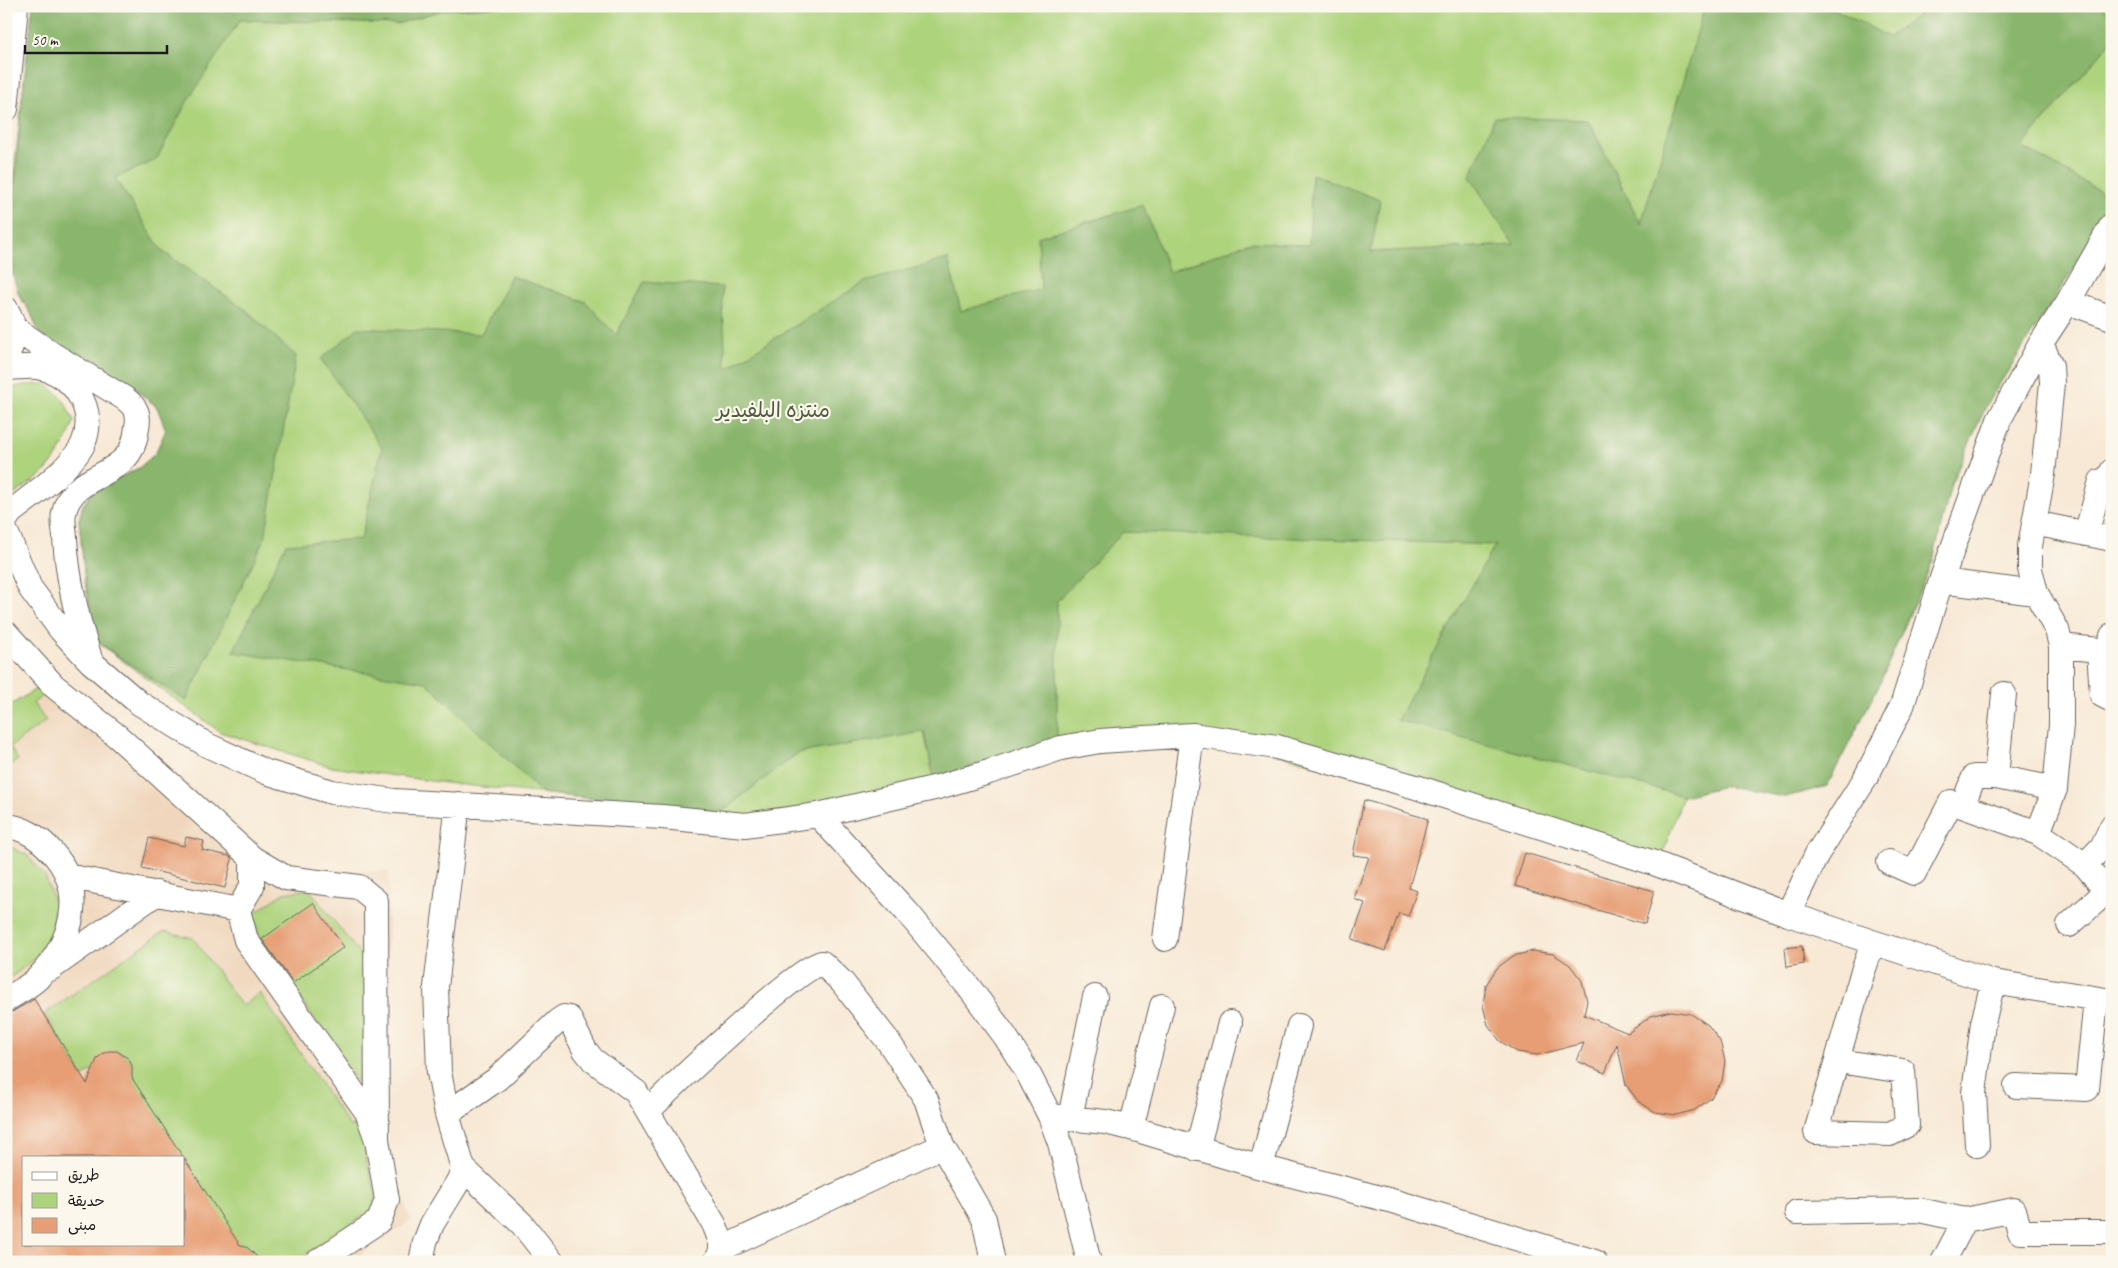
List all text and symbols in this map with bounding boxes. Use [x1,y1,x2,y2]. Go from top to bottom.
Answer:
scale bar [25,22,168,54]
text: 50 m [32,31,59,50]
park label: منتزه البلفيدير [714,397,830,423]
legend [22,1156,185,1246]
text: طريق [68,1166,100,1185]
text: حديقة [68,1192,105,1211]
text: مبنى [68,1216,96,1235]

